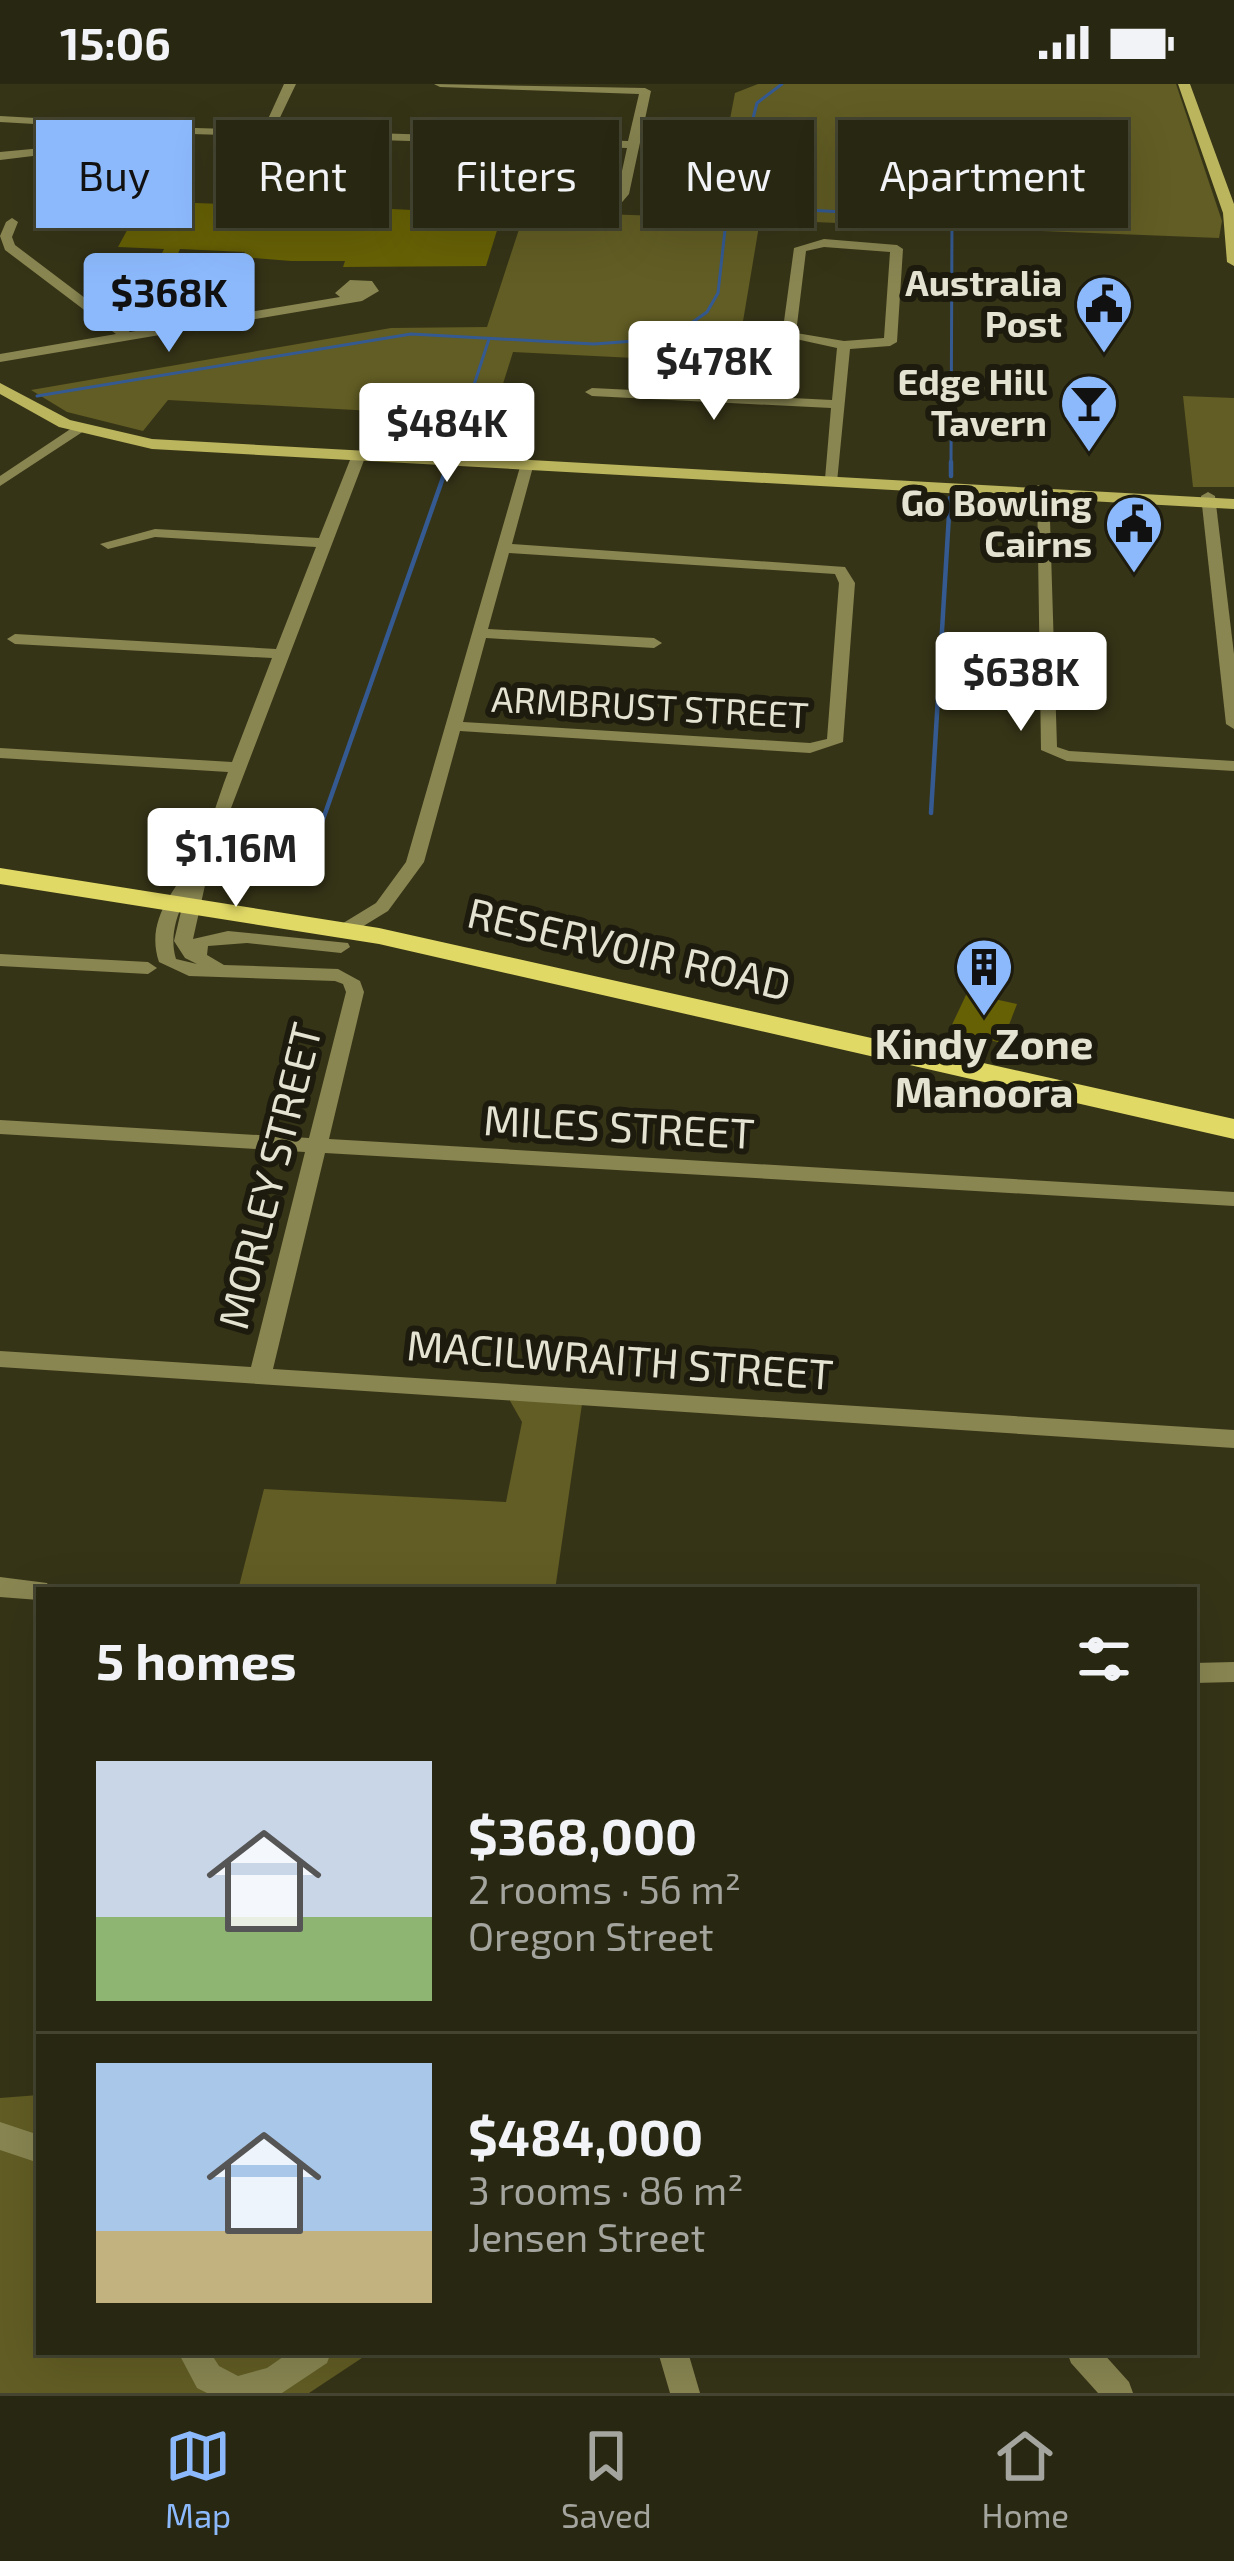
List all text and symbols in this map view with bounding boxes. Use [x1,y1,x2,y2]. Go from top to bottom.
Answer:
text: 15:06 [60,15,171,69]
chip: Buy [36,120,192,228]
chip: Rent [216,120,389,228]
chip: Filters [413,120,619,228]
chip: New [643,120,814,228]
chip: Apartment [838,120,1128,228]
pin: $368K [85,253,253,355]
place label: Australia Post [905,260,1062,344]
text: $368K [111,268,227,315]
public building icon: Australia Post [1073,273,1135,355]
pin: $478K [630,321,798,423]
text: $478K [655,336,773,383]
place label: Edge Hill Tavern [897,359,1047,443]
bar icon: Edge Hill Tavern [1058,372,1120,454]
pin: $484K [363,383,531,485]
text: $484K [386,398,508,445]
place label: Go Bowling Cairns [901,480,1092,564]
public building icon: Go Bowling Cairns [1103,493,1165,575]
pin: $638K [937,632,1105,734]
text: $638K [963,647,1079,694]
street label: ARMBRUST STREET [490,676,810,735]
pin: $1.16M [138,808,334,910]
text: $1.16M [175,823,297,870]
street label: RESERVOIR ROAD [463,886,796,1009]
building icon: Kindy Zone Manoora [953,936,1015,1018]
street label: MORLEY STREET [206,1017,330,1334]
place label: Kindy Zone Manoora [875,1017,1093,1115]
street label: MILES STREET [482,1093,756,1157]
street label: MACILWRAITH STREET [405,1318,835,1398]
icon: filters [1071,1626,1137,1692]
text: 5 homes [96,1629,297,1690]
text: $368,000 [468,1804,697,1865]
icon: home [192,1809,336,1953]
text: 2 rooms · 56 m² [468,1865,741,1912]
text: Oregon Street [468,1912,714,1959]
text: $484,000 [468,2105,703,2166]
icon: home [192,2111,336,2255]
text: 3 rooms · 86 m² [468,2166,743,2213]
text: Jensen Street [468,2213,705,2260]
tab: Map [165,2423,231,2535]
tab: Saved [561,2423,652,2535]
tab: Home [982,2423,1069,2535]

